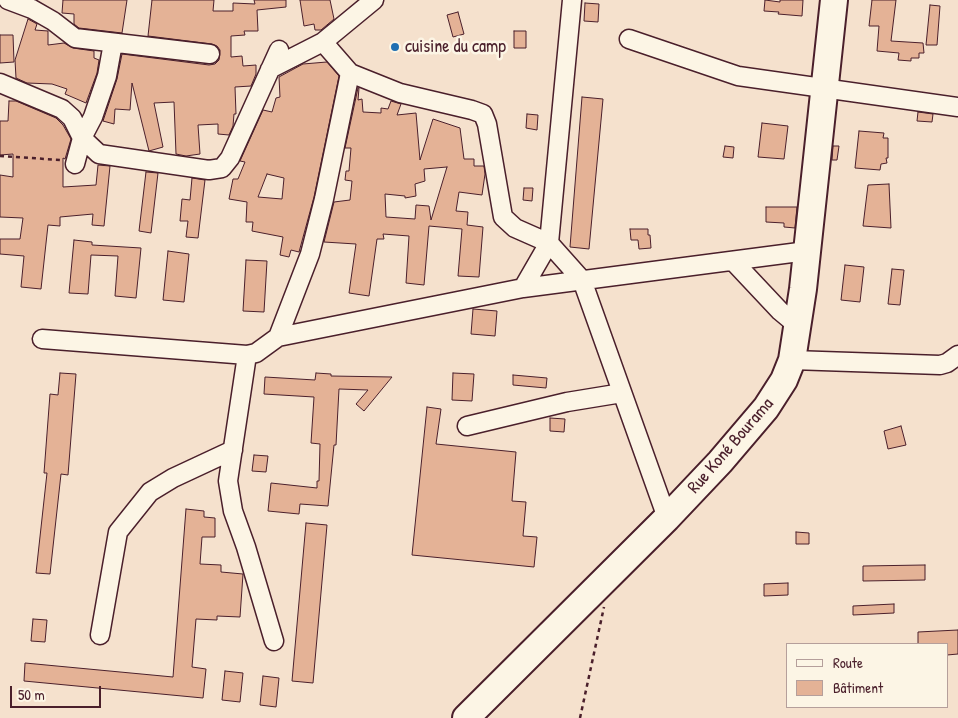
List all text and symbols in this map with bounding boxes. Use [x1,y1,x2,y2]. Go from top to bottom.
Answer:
place label: cuisine du camp [405,36,506,58]
marker: cuisine du camp [389,41,401,53]
street label: Rue Koné Bourama [684,394,778,498]
legend [786,643,948,708]
text: Route [833,652,863,673]
scale bar [12,676,104,708]
text: Bâtiment [833,677,883,698]
text: 50 m [18,684,45,705]

